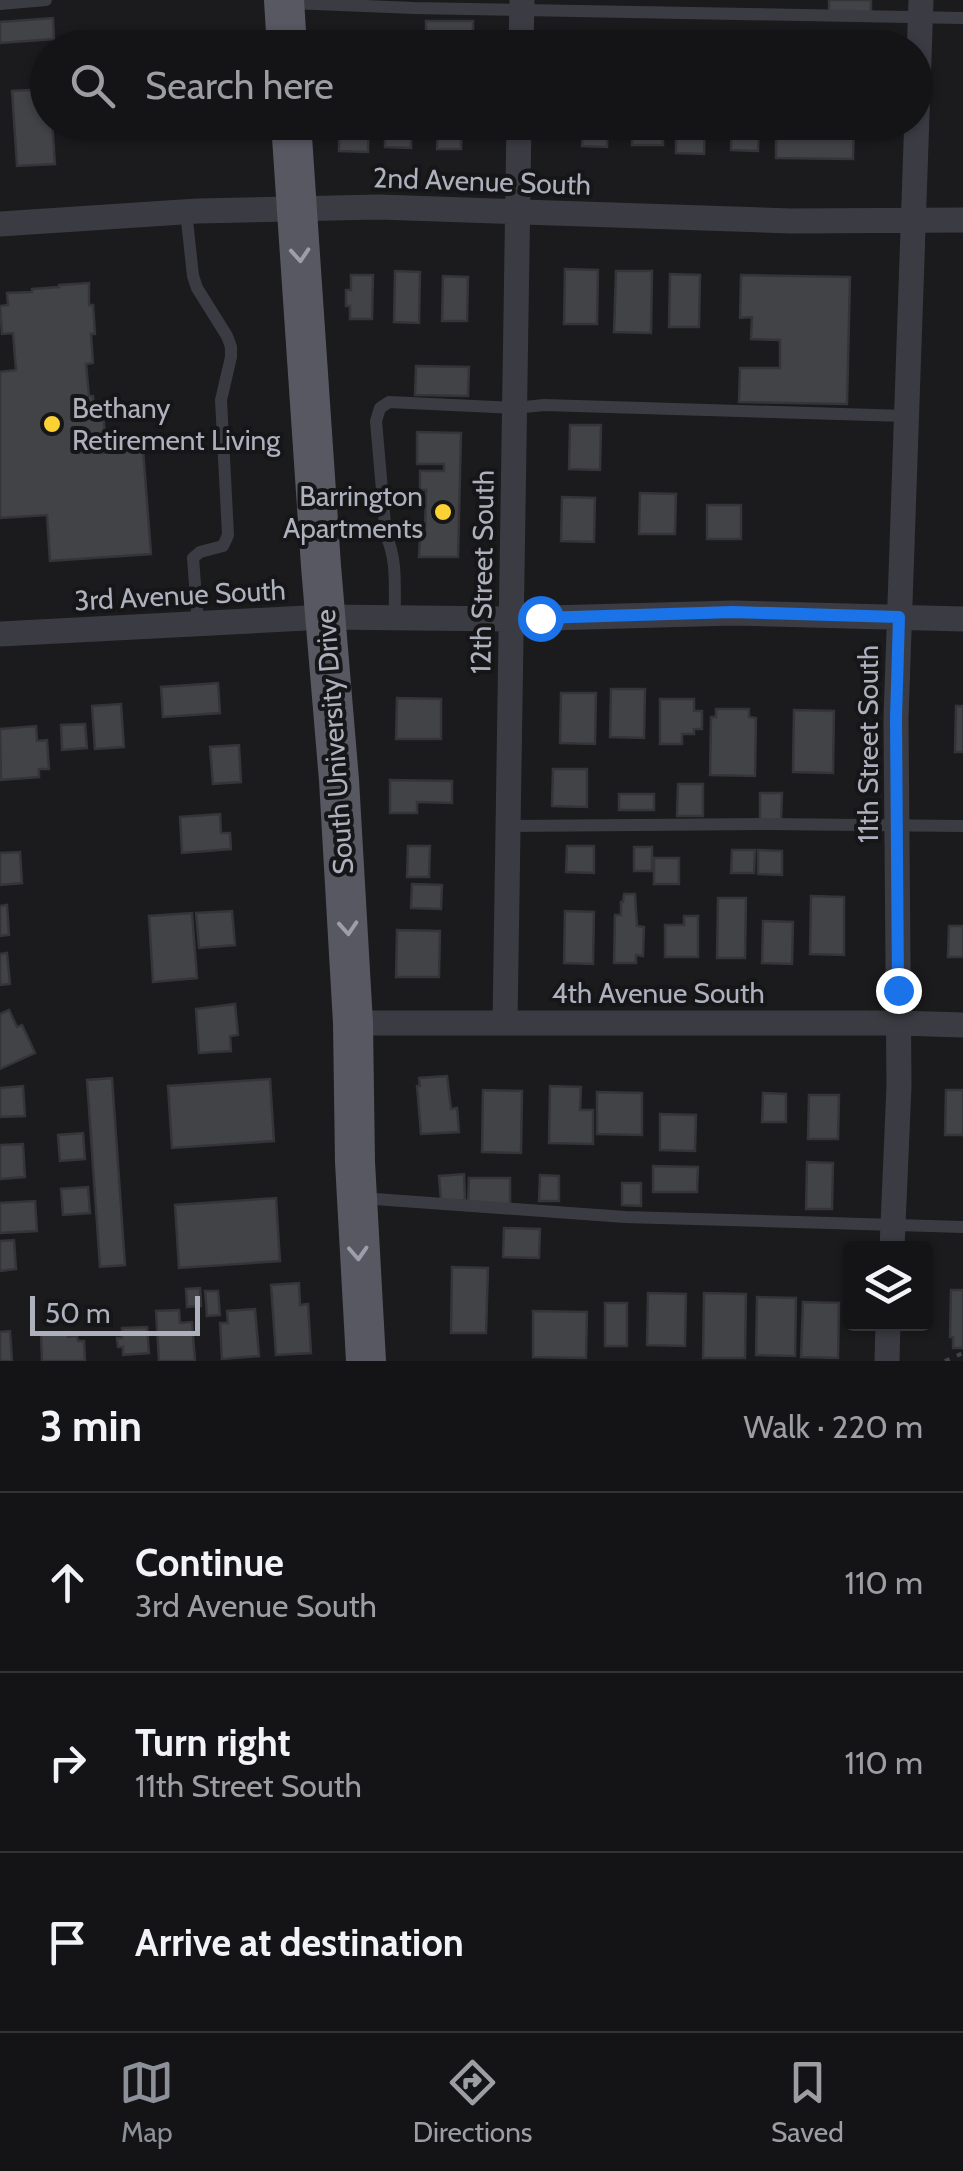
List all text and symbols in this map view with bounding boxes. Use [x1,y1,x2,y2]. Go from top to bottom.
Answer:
search box [30,30,933,140]
icon: search [65,58,120,113]
text: Search here [145,62,334,109]
street label: 2nd Avenue South [372,160,592,202]
one-way arrow [289,247,310,263]
place label: Bethany Retirement Living [72,391,281,457]
marker: Bethany Retirement Living [41,413,63,435]
street label: 12th Street South [463,470,501,674]
place label: Barrington Apartments [283,479,423,545]
marker: Barrington Apartments [432,501,454,523]
street label: 3rd Avenue South [73,572,287,618]
route start [518,596,564,642]
street label: South University Drive [308,608,360,876]
street label: 11th Street South [851,645,885,843]
one-way arrow [336,920,358,936]
route end [876,968,922,1014]
street label: 4th Avenue South [551,976,765,1010]
map controls [843,1241,933,1331]
button: layers [843,1241,933,1331]
one-way arrow [348,1245,369,1261]
scale bar [30,1291,200,1336]
text: 50 m [45,1296,111,1330]
text: 3 min [40,1400,142,1452]
text: Walk · 220 m [744,1407,923,1446]
text: Continue [135,1539,284,1586]
icon: ahead [40,1555,95,1610]
text: 110 m [845,1563,923,1602]
text: 3rd Avenue South [135,1586,377,1625]
text: Turn right [135,1719,291,1766]
icon: right [40,1735,95,1790]
text: 110 m [845,1743,923,1782]
text: 11th Street South [135,1766,362,1805]
icon: arrive [40,1915,95,1970]
text: Arrive at destination [135,1919,464,1966]
tab: Map [119,2055,174,2149]
tab: Directions [413,2055,532,2149]
tab: Saved [771,2055,844,2149]

